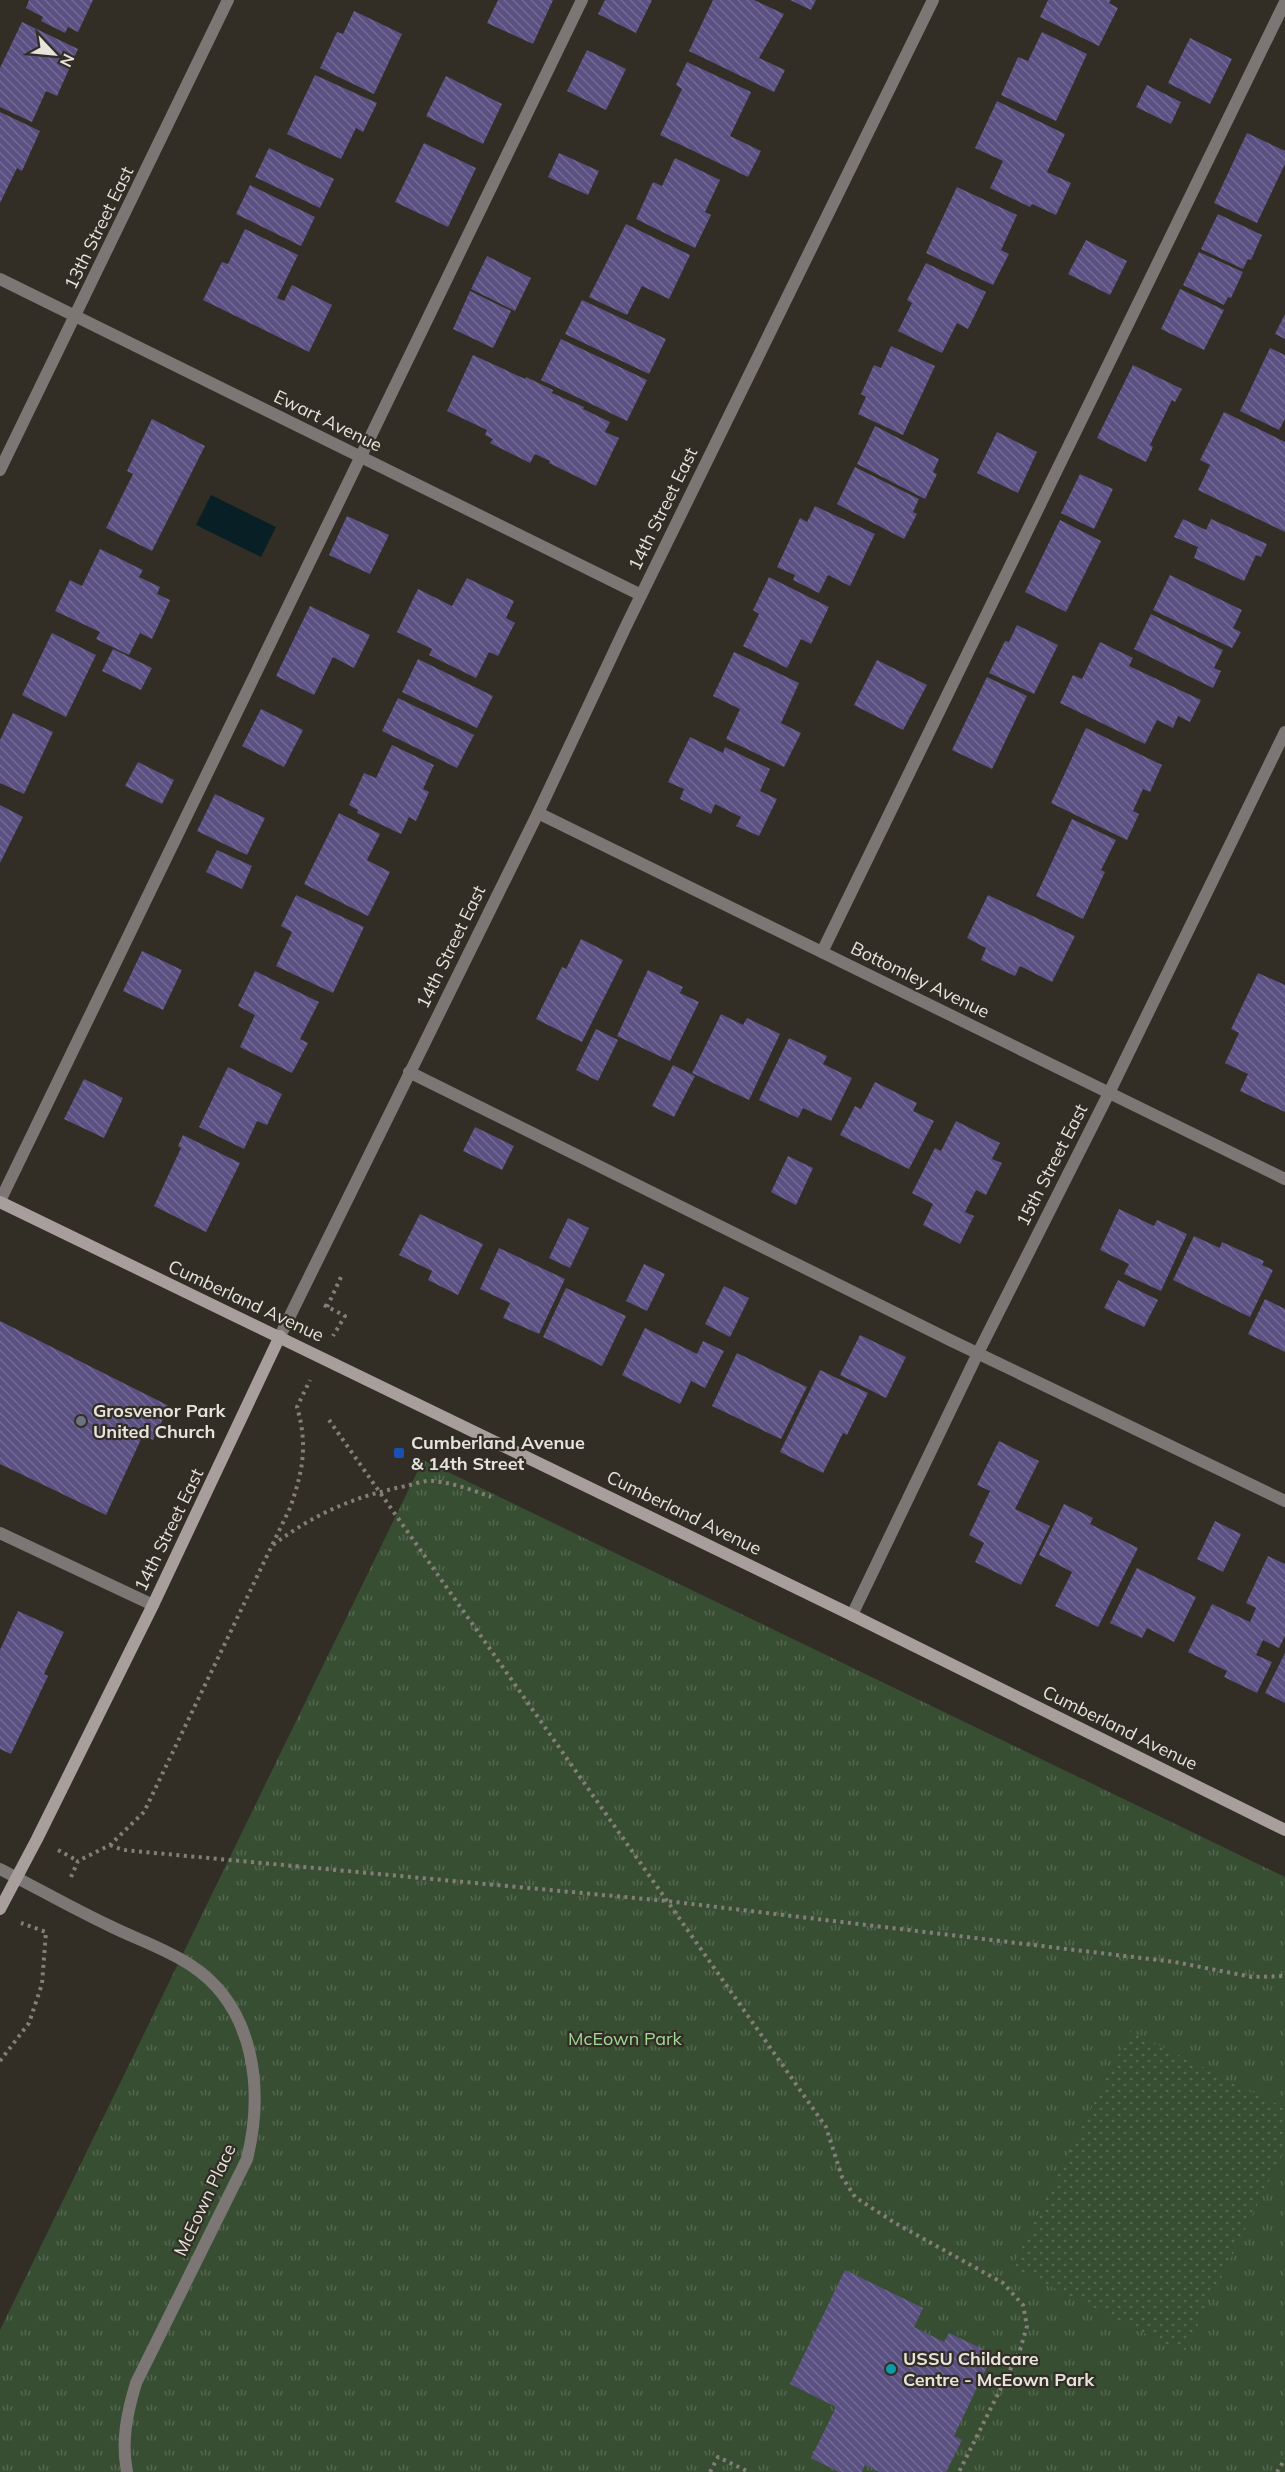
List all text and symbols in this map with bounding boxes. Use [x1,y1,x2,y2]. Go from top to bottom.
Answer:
north arrow [24,24,84,84]
text: N [56,51,79,70]
street label: 13th Street East [59,163,138,293]
street label: Ewart Avenue [270,384,386,457]
street label: 14th Street East [623,444,702,574]
street label: 14th Street East [411,882,490,1012]
street label: Bottomley Avenue [847,936,993,1023]
street label: 15th Street East [1011,1100,1092,1230]
street label: Cumberland Avenue [165,1254,328,1347]
place label: Grosvenor Park United Church [93,1399,227,1443]
marker: Grosvenor Park United Church [74,1414,88,1428]
place label: Cumberland Avenue & 14th Street [411,1431,585,1475]
marker: Cumberland Avenue & 14th Street [392,1446,406,1460]
street label: 14th Street East [129,1465,208,1595]
street label: Cumberland Avenue [603,1465,765,1560]
street label: Cumberland Avenue [1039,1680,1201,1775]
park label: McEown Park [568,2027,683,2050]
street label: McEown Place [169,2140,241,2260]
place label: USSU Childcare Centre - McEown Park [903,2347,1095,2391]
marker: USSU Childcare Centre - McEown Park [884,2362,898,2376]

